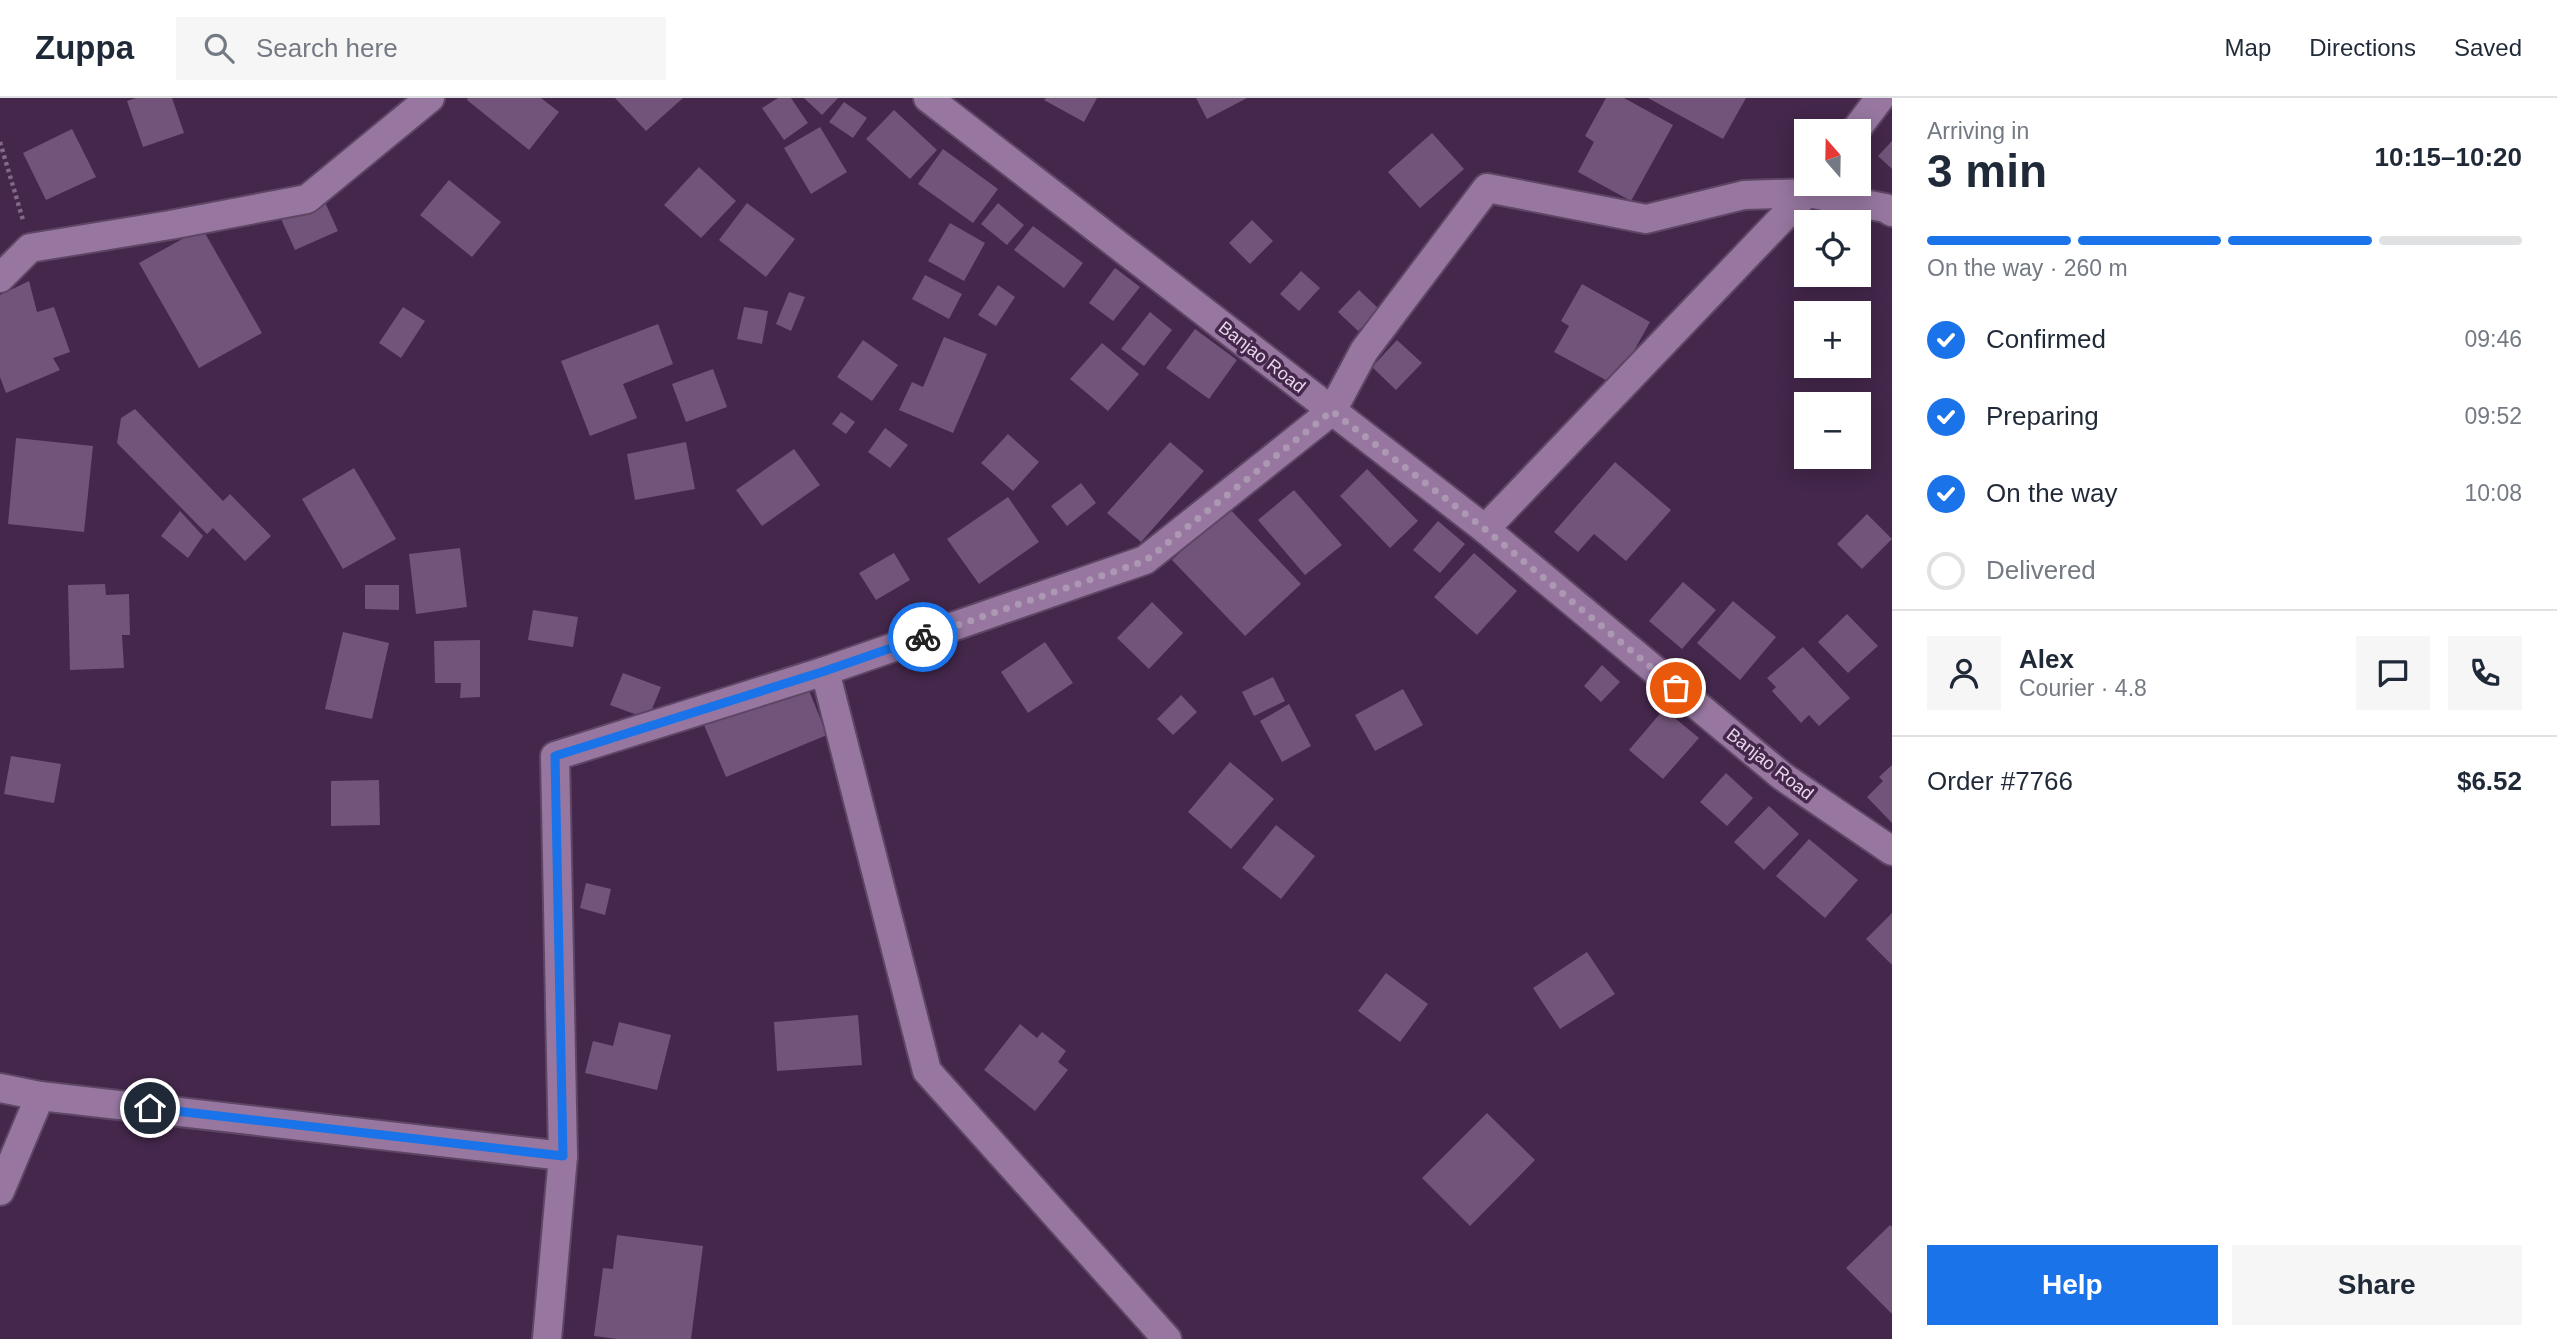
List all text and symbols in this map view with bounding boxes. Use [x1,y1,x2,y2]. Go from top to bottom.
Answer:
search box [176,17,666,80]
text: Zuppa [35,29,134,66]
icon: search [200,29,238,67]
text: Search here [256,33,398,63]
text: Map [2225,34,2271,61]
text: Directions [2309,34,2416,61]
text: Saved [2454,34,2522,61]
text: Arriving in [1927,118,2029,144]
north arrow [1794,119,1871,196]
map controls [1794,119,1871,469]
text: 10:15–10:20 [2375,142,2522,172]
text: 3 min [1927,145,2047,197]
button: locate [1794,210,1871,287]
text: On the way · 260 m [1927,255,2128,281]
button: + [1794,301,1871,378]
street label: Banjao Road [1215,317,1309,397]
icon: check [1927,321,1965,359]
text: Confirmed [1986,324,2106,354]
text: 09:46 [2464,326,2522,352]
button: − [1794,392,1871,469]
icon: check [1927,398,1965,436]
text: Preparing [1986,401,2099,431]
text: 09:52 [2464,403,2522,429]
icon: check [1927,475,1965,513]
text: On the way [1986,478,2118,508]
text: 10:08 [2464,480,2522,506]
text: Delivered [1986,555,2096,585]
courier [888,602,958,672]
icon: bike [904,618,942,656]
button: person [1927,636,2001,710]
button: chat [2356,636,2430,710]
button: phone [2448,636,2522,710]
text: Alex [2019,644,2074,674]
pin [1646,658,1706,718]
icon: bag [1657,669,1695,707]
text: Courier · 4.8 [2019,675,2147,701]
street label: Banjao Road [1723,724,1817,804]
text: Order #7766 [1927,766,2073,796]
text: $6.52 [2457,766,2522,796]
pin [120,1078,180,1138]
icon: home [131,1089,169,1127]
button: Help [1927,1245,2218,1325]
button: Share [2232,1245,2522,1325]

